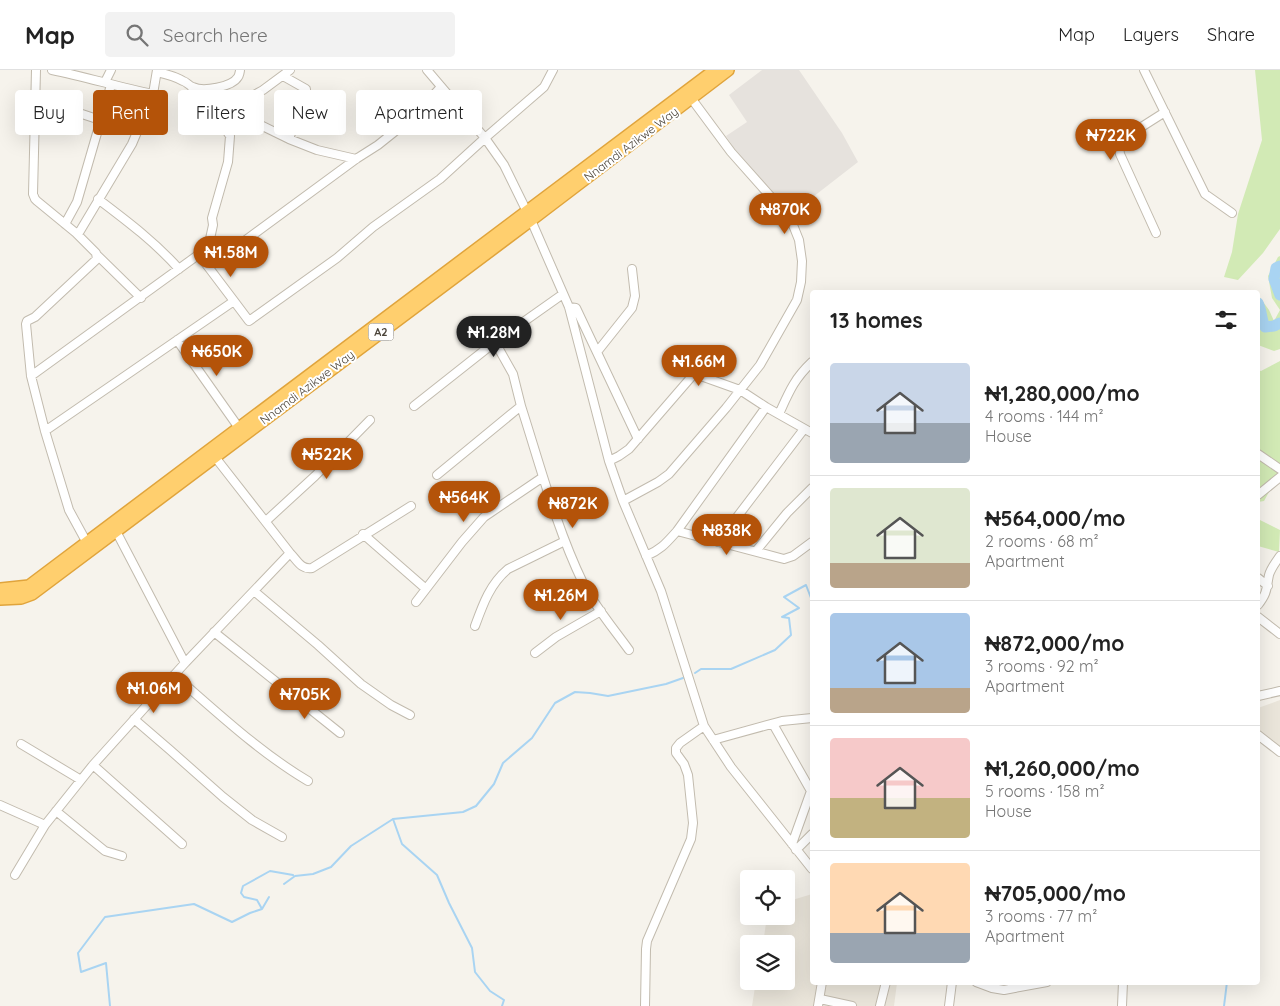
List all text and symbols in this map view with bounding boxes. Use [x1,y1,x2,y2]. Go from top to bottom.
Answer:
search box [105,12,455,57]
text: Map [25,20,75,50]
icon: search [123,21,151,49]
text: Search here [163,23,268,47]
text: Map [1058,23,1095,46]
text: Layers [1123,23,1179,46]
text: Share [1207,23,1255,46]
chip: Buy [15,90,83,135]
chip: Rent [93,90,168,135]
chip: Filters [178,90,264,135]
chip: New [274,90,346,135]
chip: Apartment [356,90,482,135]
street label: Nnamdi Azikwe Way [581,104,681,184]
pin: ₦722K [1076,118,1146,161]
text: ₦722K [1086,125,1136,145]
pin: ₦870K [750,192,820,235]
text: ₦870K [760,199,810,219]
pin: ₦1.58M [190,236,272,278]
text: ₦1.58M [204,242,258,262]
icon: filters [1212,306,1240,334]
text: 13 homes [830,307,923,333]
pin: ₦1.28M [453,316,535,358]
text: ₦1.28M [468,322,520,342]
road number: A2 [368,323,394,340]
pin: ₦650K [182,334,252,377]
text: ₦650K [192,341,242,361]
pin: ₦1.66M [658,344,740,387]
street label: Nnamdi Azikwe Way [257,347,357,427]
text: ₦1.66M [673,351,725,371]
text: ₦1,280,000/mo [985,380,1140,406]
icon: home [870,383,930,443]
text: 4 rooms · 144 m² [985,406,1103,426]
text: House [985,426,1032,446]
pin: ₦522K [292,438,362,480]
text: ₦522K [302,444,352,464]
pin: ₦564K [429,480,499,523]
pin: ₦872K [538,486,608,529]
text: ₦564K [439,487,489,507]
text: ₦872K [549,493,597,513]
text: ₦564,000/mo [985,505,1125,531]
icon: home [870,508,930,568]
pin: ₦838K [692,514,762,556]
text: ₦838K [703,520,751,540]
text: 2 rooms · 68 m² [985,531,1099,551]
text: Apartment [985,551,1065,571]
pin: ₦1.26M [520,578,602,621]
text: ₦1.26M [534,585,588,605]
text: ₦872,000/mo [985,630,1124,656]
icon: home [870,633,930,693]
text: 3 rooms · 92 m² [985,656,1099,676]
pin: ₦1.06M [113,672,195,714]
text: Apartment [985,676,1065,696]
text: ₦1.06M [127,678,181,698]
pin: ₦705K [270,678,340,720]
text: ₦705K [280,684,330,704]
text: ₦1,260,000/mo [985,755,1140,781]
icon: home [870,758,930,818]
text: 5 rooms · 158 m² [985,781,1105,801]
text: House [985,801,1032,821]
map controls [740,870,795,990]
button: locate [740,870,795,925]
text: ₦705,000/mo [985,880,1126,906]
icon: home [870,883,930,943]
text: 3 rooms · 77 m² [985,906,1097,926]
text: Apartment [985,926,1065,946]
button: layers [740,935,795,990]

